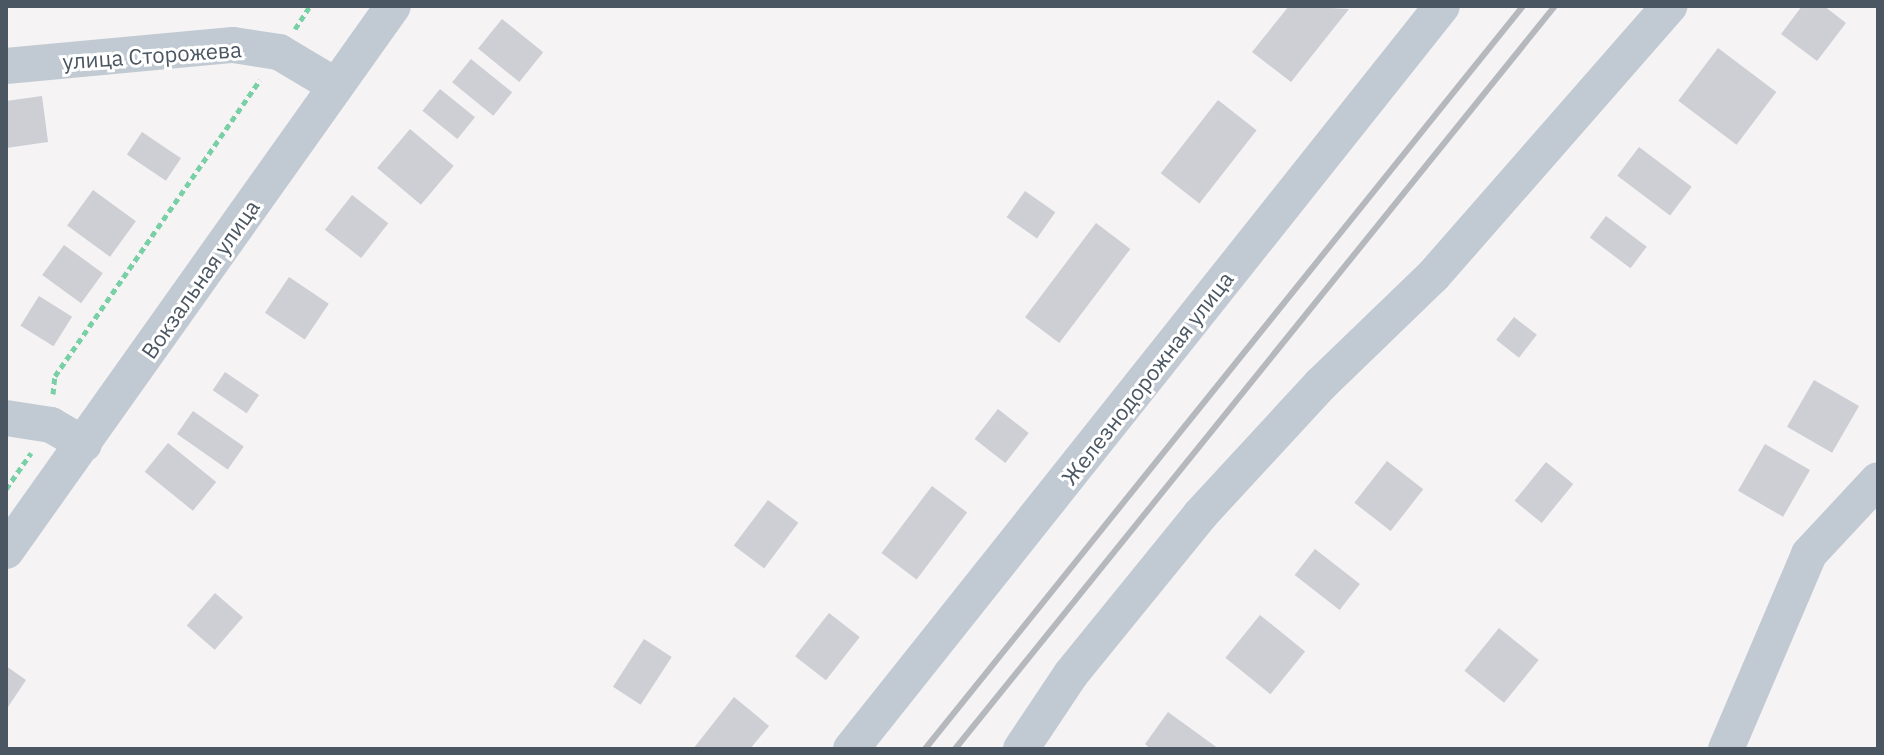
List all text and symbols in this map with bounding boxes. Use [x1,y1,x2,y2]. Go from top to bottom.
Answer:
street label: улица Сторожева [62,36,242,74]
street label: Вокзальная улица [135,194,265,364]
street label: Железнодорожная улица [1055,266,1239,490]

